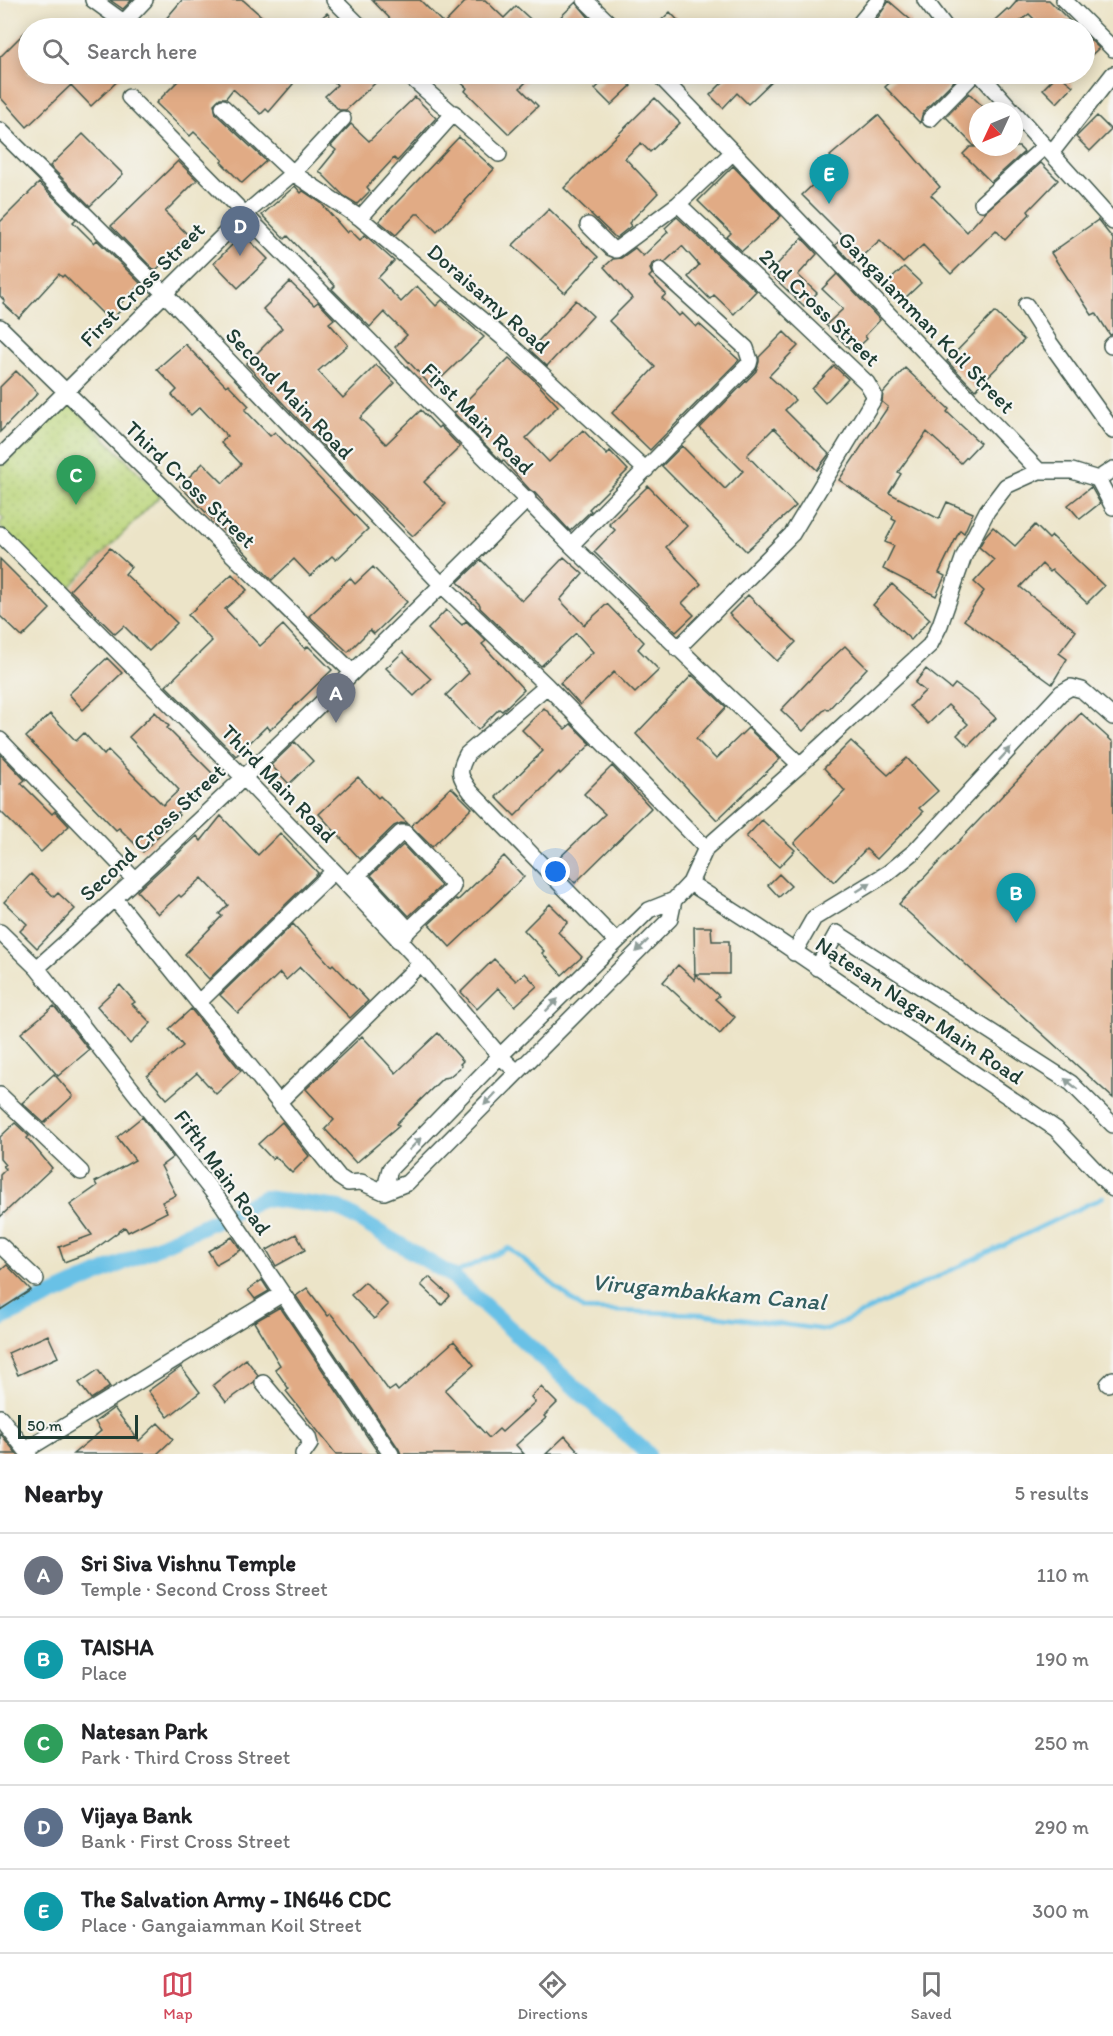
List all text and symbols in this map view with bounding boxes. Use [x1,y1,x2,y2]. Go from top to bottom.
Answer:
search box [18,18,1095,84]
icon: search [39,35,72,68]
text: Search here [87,38,197,65]
north arrow [969,102,1023,156]
pin: E [810,154,848,204]
pin: D [220,206,260,256]
street label: First Cross Street [74,216,210,352]
street label: Gangaiamman Koil Street [833,226,1021,419]
street label: Doraisamy Road [422,238,556,359]
street label: 2nd Cross Street [753,243,886,372]
street label: Second Main Road [220,322,359,465]
street label: First Main Road [416,357,540,480]
street label: Third Cross Street [119,415,262,554]
pin: C [56,456,96,505]
pin: A [316,674,356,723]
street label: Third Main Road [215,719,342,848]
one-way arrow [998,746,1012,761]
street label: Second Cross Street [74,758,231,907]
your location [541,857,570,886]
pin: B [996,874,1036,923]
one-way arrow [856,882,872,893]
street label: Natesan Nagar Main Road [810,931,1029,1090]
one-way arrow [636,939,650,953]
one-way arrow [544,999,558,1013]
one-way arrow [1064,1078,1079,1091]
one-way arrow [483,1092,497,1106]
street label: Fifth Main Road [168,1104,277,1240]
one-way arrow [407,1137,421,1151]
water label: Virugambakkam Canal [591,1267,829,1316]
scale bar [18,1412,138,1440]
text: 50 m [27,1416,62,1435]
text: Nearby [24,1477,103,1509]
text: 5 results [1015,1481,1089,1505]
text: Sri Siva Vishnu Temple [81,1550,296,1577]
text: A [37,1563,50,1587]
text: 110 m [1037,1563,1089,1587]
text: Temple · Second Cross Street [81,1577,328,1601]
text: TAISHA [81,1634,154,1661]
text: B [37,1647,50,1671]
text: 190 m [1036,1647,1089,1671]
text: Place [81,1661,127,1685]
text: Natesan Park [81,1718,208,1745]
text: C [37,1731,50,1755]
text: 250 m [1034,1731,1089,1755]
text: Park · Third Cross Street [81,1745,290,1769]
text: Vijaya Bank [81,1802,192,1829]
text: D [37,1815,50,1839]
text: 290 m [1034,1815,1089,1839]
text: Bank · First Cross Street [81,1829,290,1853]
text: The Salvation Army - IN646 CDC [81,1886,391,1913]
text: E [38,1899,49,1923]
text: 300 m [1032,1899,1089,1923]
text: Place · Gangaiamman Koil Street [81,1913,362,1937]
tab: Map [161,1968,194,2023]
tab: Directions [517,1968,588,2023]
tab: Saved [911,1968,952,2023]

